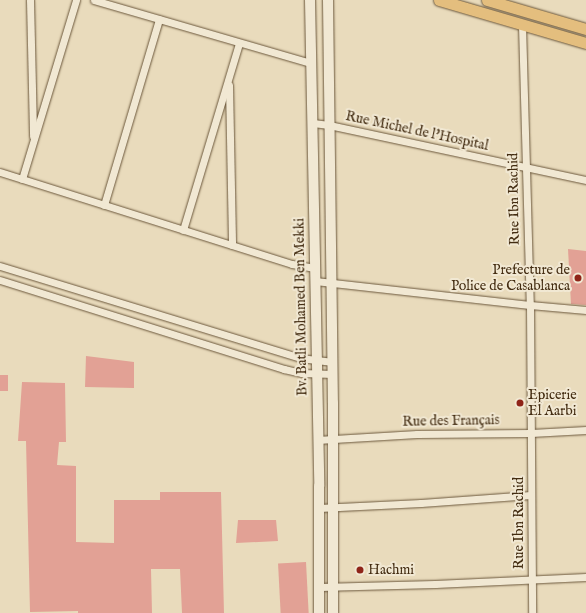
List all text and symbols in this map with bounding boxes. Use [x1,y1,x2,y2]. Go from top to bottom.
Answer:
street label: Rue Michel de l'Hospital [344,108,490,154]
street label: Rue Ibn Rachid [505,153,523,245]
street label: Bv. Batli Mohamed Ben Mekki [291,218,311,396]
place label: Prefecture de Police de Casablanca [451,262,570,294]
marker: Prefecture de Police de Casablanca [573,273,583,283]
place label: Epicerie El Aarbi [528,387,577,420]
marker: Epicerie El Aarbi [515,398,525,408]
street label: Rue des Français [402,412,500,430]
street label: Rue Ibn Rachid [511,477,527,569]
place label: Hachmi [368,562,414,578]
marker: Hachmi [355,565,365,575]

